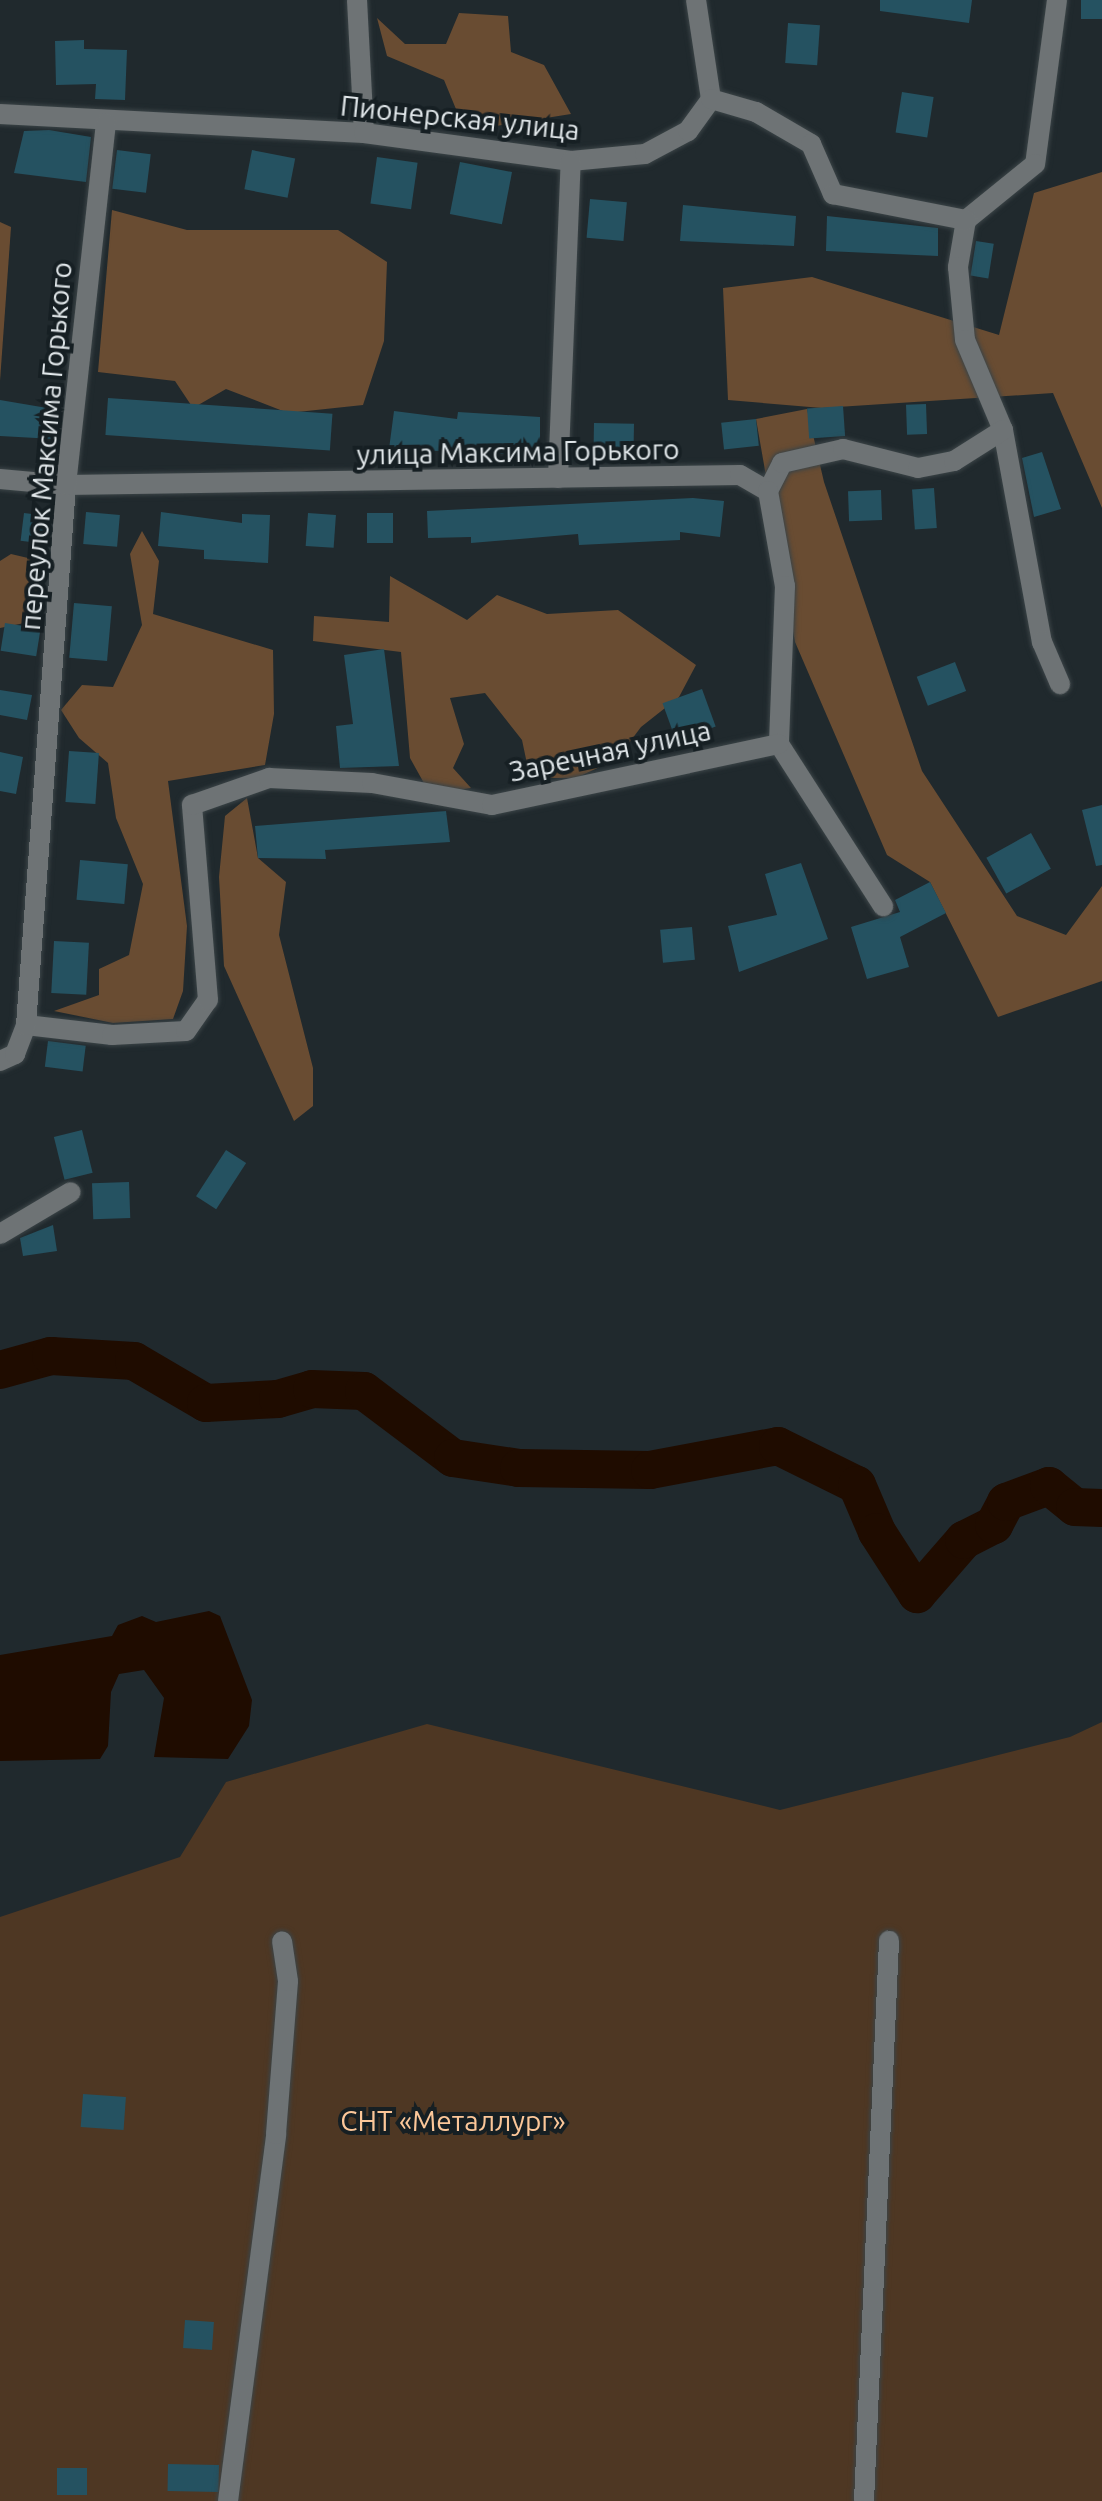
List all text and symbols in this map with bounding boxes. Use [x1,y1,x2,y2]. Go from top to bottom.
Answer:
street label: Пионерская улица [339,89,581,147]
street label: переулок Максима Горького [13,260,79,632]
street label: улица Максима Горького [356,432,680,472]
street label: Заречная улица [506,713,714,789]
park label: СНТ «Металлург» [340,2104,566,2138]

